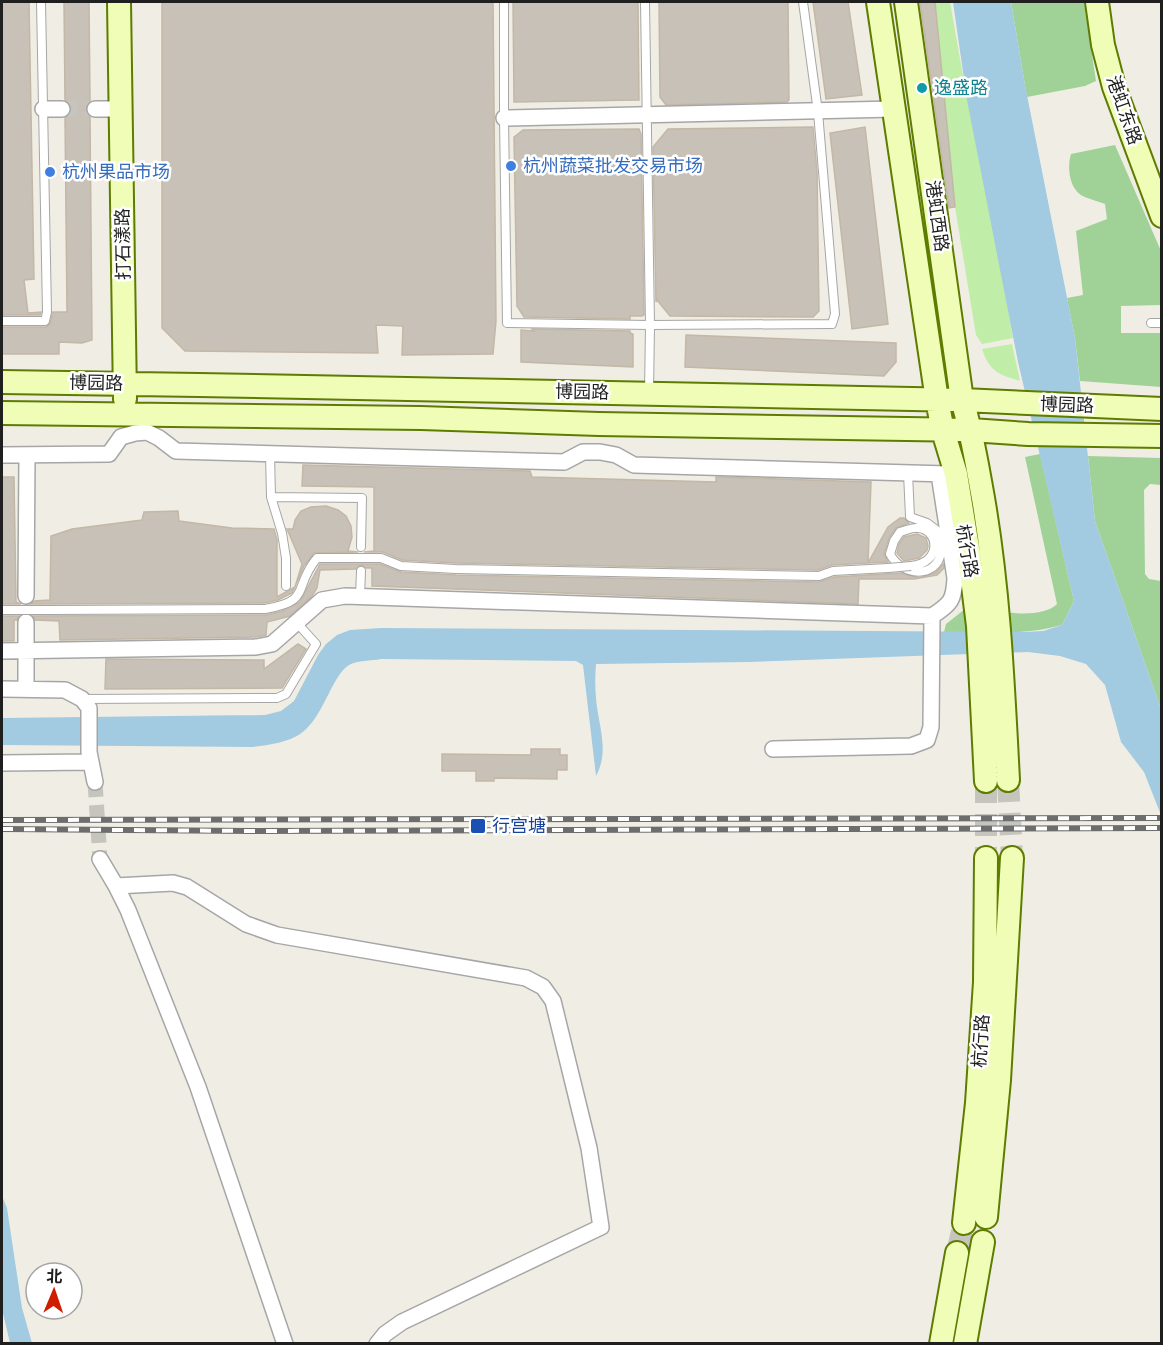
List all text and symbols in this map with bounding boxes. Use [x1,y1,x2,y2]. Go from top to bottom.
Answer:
street label: 港虹东路 [1102,72,1146,148]
place label: 逸盛路 [934,77,988,99]
marker: 逸盛路 [915,81,929,95]
place label: 杭州蔬菜批发交易市场 [523,155,703,177]
marker: 杭州蔬菜批发交易市场 [504,159,518,173]
place label: 杭州果品市场 [62,161,170,183]
marker: 杭州果品市场 [43,165,57,179]
street label: 港虹西路 [921,179,953,253]
street label: 打石漾路 [111,208,135,280]
street label: 博园路 [69,372,123,394]
street label: 博园路 [555,381,609,403]
street label: 博园路 [1040,393,1094,417]
street label: 杭行路 [951,523,983,579]
place label: 行宫塘 [492,815,546,837]
marker: 行宫塘 [469,817,487,835]
street label: 杭行路 [968,1013,994,1069]
north arrow [24,1261,84,1321]
text: 北 [46,1267,63,1286]

